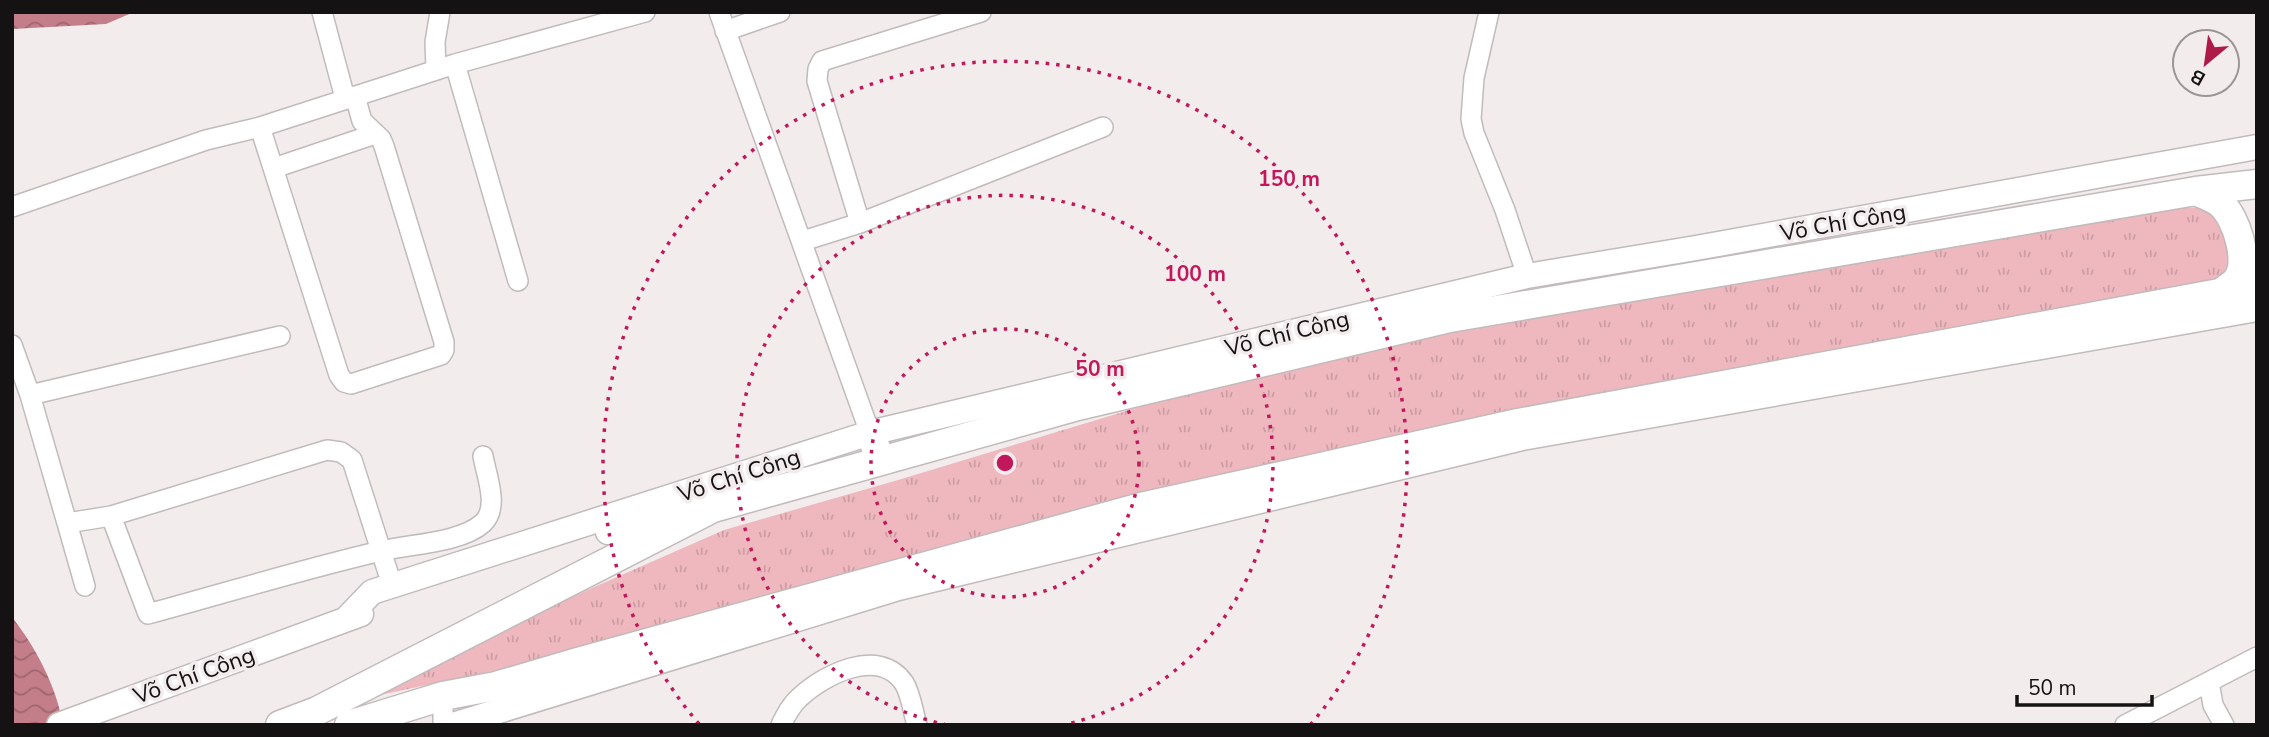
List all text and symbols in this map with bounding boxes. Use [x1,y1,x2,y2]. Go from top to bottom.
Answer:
north arrow [2171,28,2241,98]
text: B [2186,62,2210,92]
text: 150 m [1258,165,1320,193]
street label: Võ Chí Công [1777,196,1908,249]
text: 100 m [1164,260,1226,288]
street label: Võ Chí Công [1221,303,1352,364]
text: 50 m [1075,355,1125,383]
street label: Võ Chí Công [673,441,804,510]
centre of rings [993,451,1017,475]
street label: Võ Chí Công [128,639,259,712]
scale bar [2017,664,2152,708]
text: 50 m [2028,674,2077,702]

